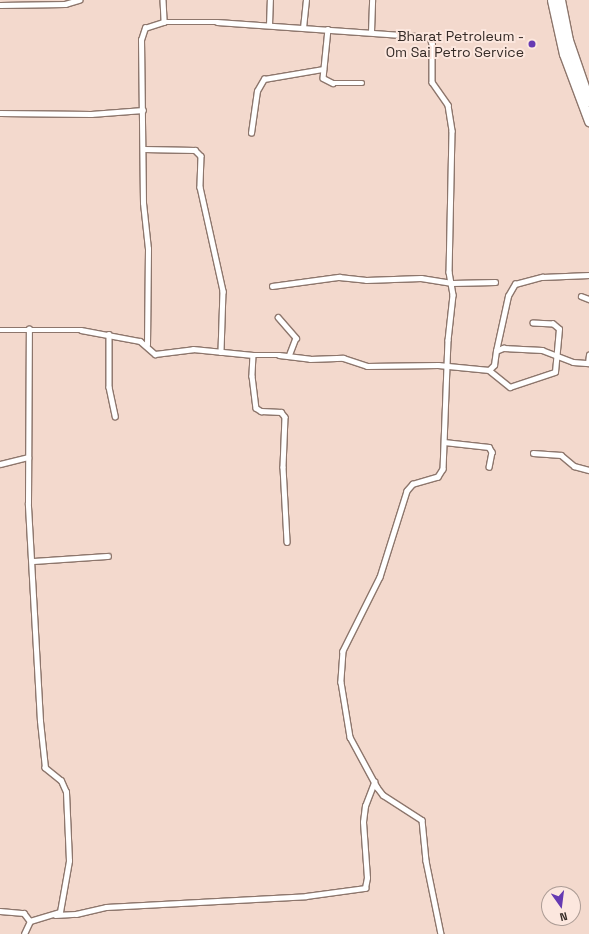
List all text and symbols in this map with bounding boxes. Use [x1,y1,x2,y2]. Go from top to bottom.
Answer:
place label: Bharat Petroleum - Om Sai Petro Service [386,28,524,60]
marker: Bharat Petroleum - Om Sai Petro Service [527,39,537,49]
north arrow [541,886,581,926]
text: N [558,909,569,924]

